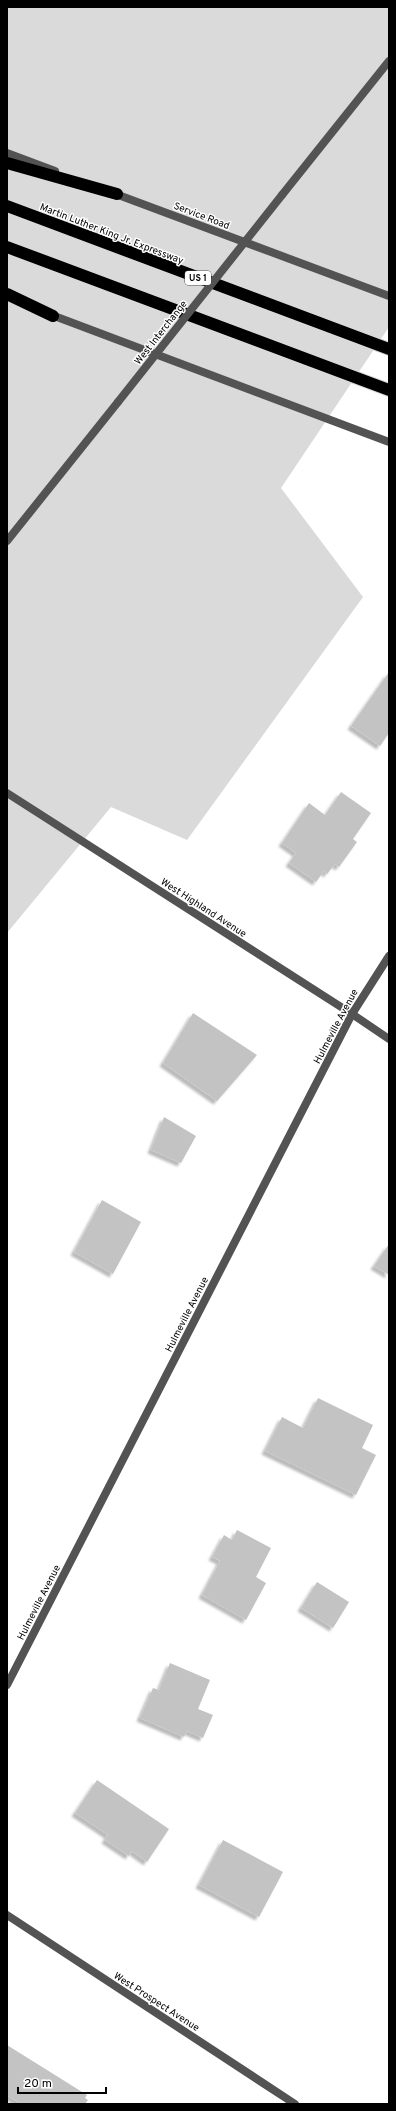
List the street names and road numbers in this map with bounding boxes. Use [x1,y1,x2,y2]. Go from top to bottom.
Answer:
street label: Service Road [172,200,231,233]
street label: Martin Luther King Jr. Expressway [38,201,185,268]
road number: US 1 [185,271,211,285]
street label: West Interchange [132,298,190,368]
street label: West Highland Avenue [158,876,249,941]
street label: Hulmeville Avenue [311,987,361,1066]
street label: Hulmeville Avenue [163,1275,212,1354]
street label: Hulmeville Avenue [15,1563,64,1642]
street label: West Prospect Avenue [111,1970,202,2035]

